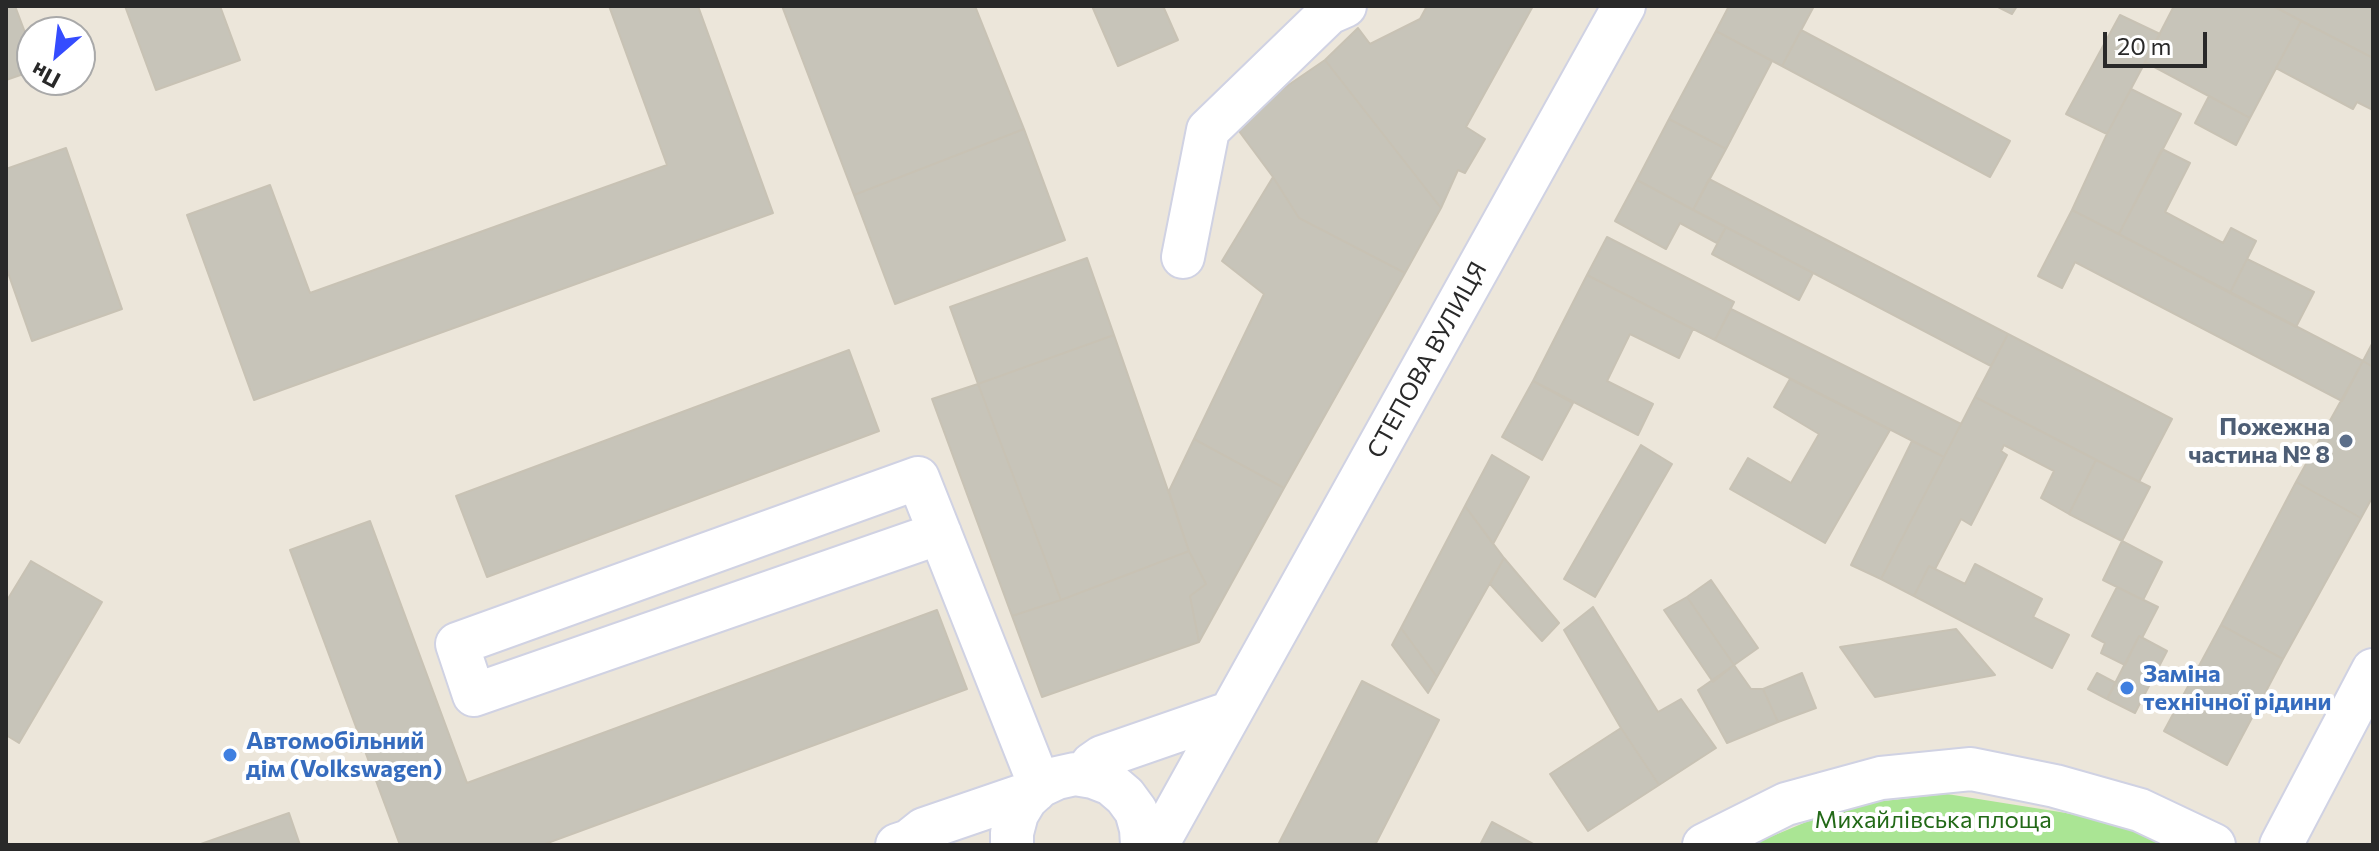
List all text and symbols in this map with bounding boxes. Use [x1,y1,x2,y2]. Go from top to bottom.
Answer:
north arrow [16,16,96,96]
scale bar [2107,16,2211,66]
text: 20 m [2117,31,2171,60]
text: Пн [26,57,65,95]
street label: СТЕПОВА ВУЛИЦЯ [1361,257,1493,463]
place label: Пожежна частина № 8 [2188,413,2330,469]
marker: Пожежна частина № 8 [2337,432,2355,450]
place label: Заміна технічної рідини [2143,660,2332,716]
marker: Заміна технічної рідини [2118,679,2136,697]
place label: Автомобільний дім (Volkswagen) [246,727,442,783]
marker: Автомобільний дім (Volkswagen) [221,746,239,764]
park label: Михайлівська площа [1814,806,2052,834]

